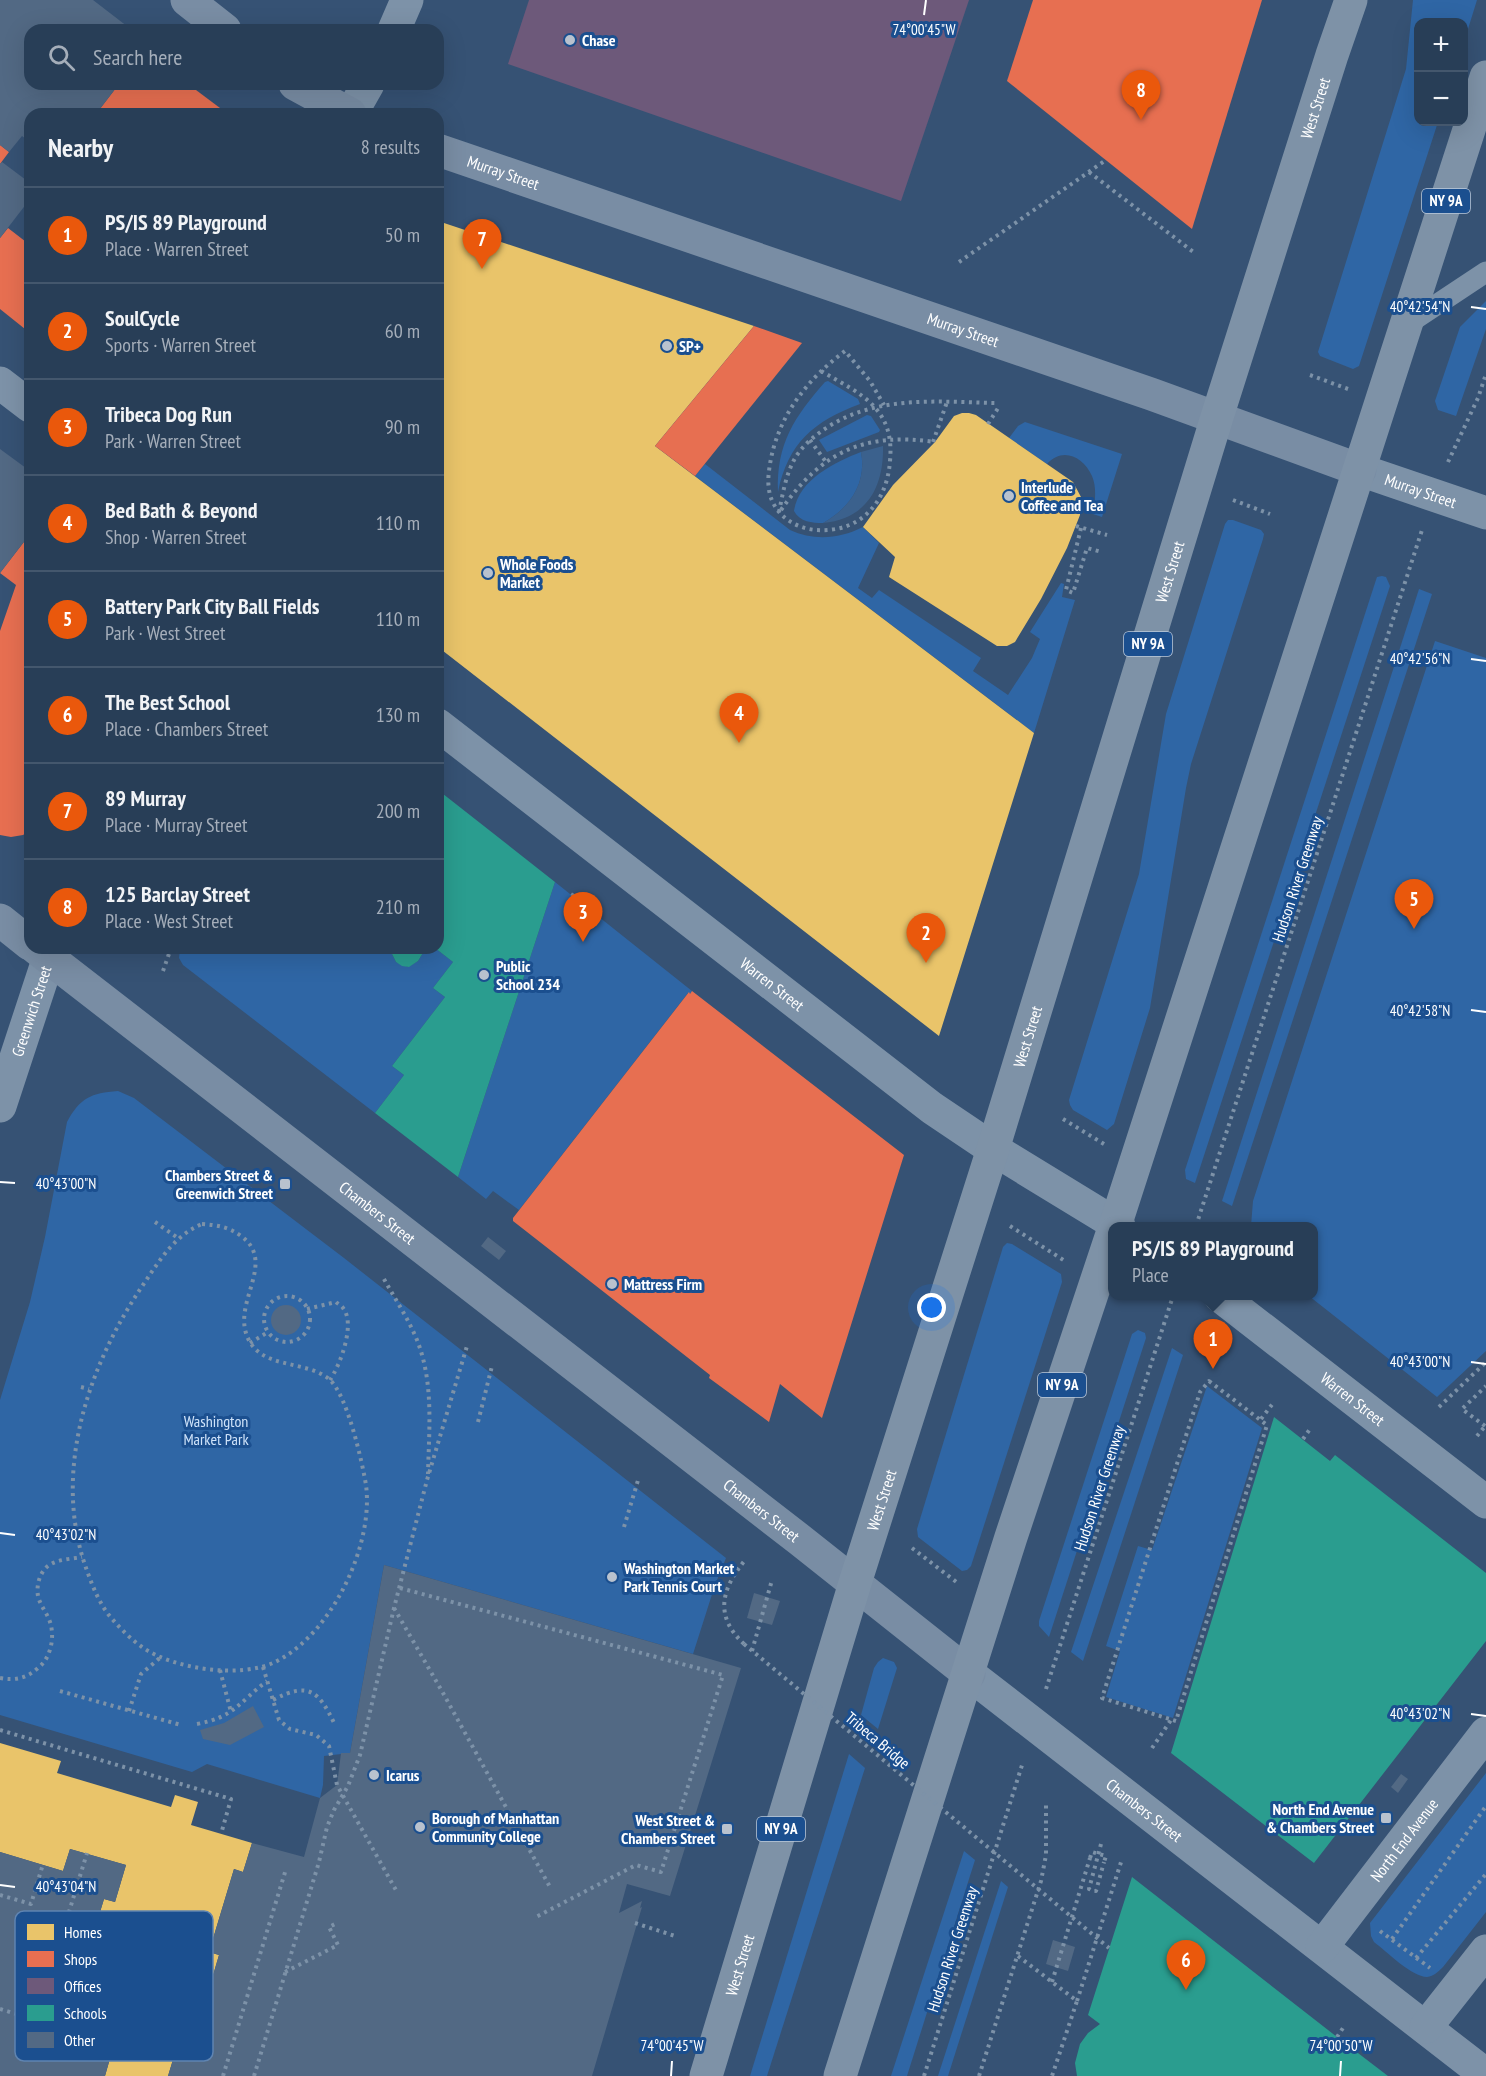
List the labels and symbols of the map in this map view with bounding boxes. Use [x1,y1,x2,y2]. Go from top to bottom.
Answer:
text: 74°00'45"W [892,20,956,39]
place label: Chase [582,30,616,50]
marker: Chase [563,33,577,47]
pin: 8 [1122,70,1160,120]
street label: West Street [1296,74,1334,141]
street label: Murray Street [465,151,542,194]
road number: NY 9A [1422,189,1470,213]
pin: 7 [462,220,502,269]
text: 40°42'54"N [1390,297,1450,316]
street label: Murray Street [925,308,1002,351]
place label: SP+ [679,336,701,356]
marker: SP+ [660,339,674,353]
street label: Murray Street [1382,469,1460,512]
place label: Interlude Coffee and Tea [1021,477,1104,515]
marker: Interlude Coffee and Tea [1002,489,1016,503]
street label: West Street [1151,538,1189,605]
place label: Whole Foods Market [499,554,574,592]
marker: Whole Foods Market [481,566,495,580]
road number: NY 9A [1124,632,1172,656]
text: 40°42'56"N [1390,649,1450,668]
pin: 4 [720,694,758,743]
street label: Hudson River Greenway [1267,814,1327,944]
pin: 5 [1394,880,1434,929]
pin: 3 [564,892,602,942]
pin: 2 [906,914,946,963]
street label: Warren Street [736,953,809,1016]
place label: Public School 234 [496,956,561,994]
street label: Greenwich Street [7,962,56,1059]
marker: Public School 234 [477,968,491,982]
text: 40°42'58"N [1390,1001,1450,1020]
street label: West Street [1009,1003,1046,1070]
place label: Chambers Street & Greenwich Street [165,1165,273,1203]
text: 40°43'00"N [36,1174,96,1193]
marker: Chambers Street & Greenwich Street [278,1177,292,1191]
street label: Chambers Street [335,1177,420,1249]
place label: Mattress Firm [624,1274,702,1294]
marker: Mattress Firm [605,1277,619,1291]
your location [917,1293,946,1322]
pin: 1 [1194,1320,1232,1369]
text: 40°43'00"N [1390,1352,1450,1371]
street label: Warren Street [1317,1368,1389,1430]
road number: NY 9A [1038,1373,1086,1397]
park label: Washington Market Park [183,1411,249,1449]
street label: Hudson River Greenway [1069,1423,1129,1553]
street label: West Street [862,1466,901,1533]
street label: Chambers Street [720,1474,804,1546]
text: 40°43'02"N [36,1525,96,1544]
place label: Washington Market Park Tennis Court [623,1558,735,1596]
marker: Washington Market Park Tennis Court [605,1570,619,1584]
text: 40°43'02"N [1390,1704,1450,1723]
street label: Tribeca Bridge [842,1707,914,1773]
place label: Icarus [386,1765,420,1785]
marker: Icarus [367,1768,381,1782]
street label: Chambers Street [1102,1774,1187,1846]
street label: North End Avenue [1366,1794,1442,1885]
place label: North End Avenue & Chambers Street [1266,1799,1374,1837]
place label: Borough of Manhattan Community College [432,1808,559,1846]
place label: West Street & Chambers Street [621,1810,715,1848]
marker: North End Avenue & Chambers Street [1379,1811,1393,1825]
road number: NY 9A [757,1817,805,1841]
marker: Borough of Manhattan Community College [413,1820,427,1834]
marker: West Street & Chambers Street [720,1822,734,1836]
text: 40°43'04"N [36,1877,96,1896]
street label: Hudson River Greenway [922,1884,982,2014]
legend [15,1911,213,2061]
text: Homes [64,1922,102,1942]
street label: West Street [721,1931,758,1998]
pin: 6 [1166,1940,1206,1990]
text: Shops [64,1949,97,1969]
text: Offices [64,1976,101,1996]
text: Schools [64,2003,107,2023]
text: Other [64,2030,96,2050]
text: 74°00'45"W [640,2036,704,2055]
text: 74°00'50"W [1309,2036,1373,2055]

